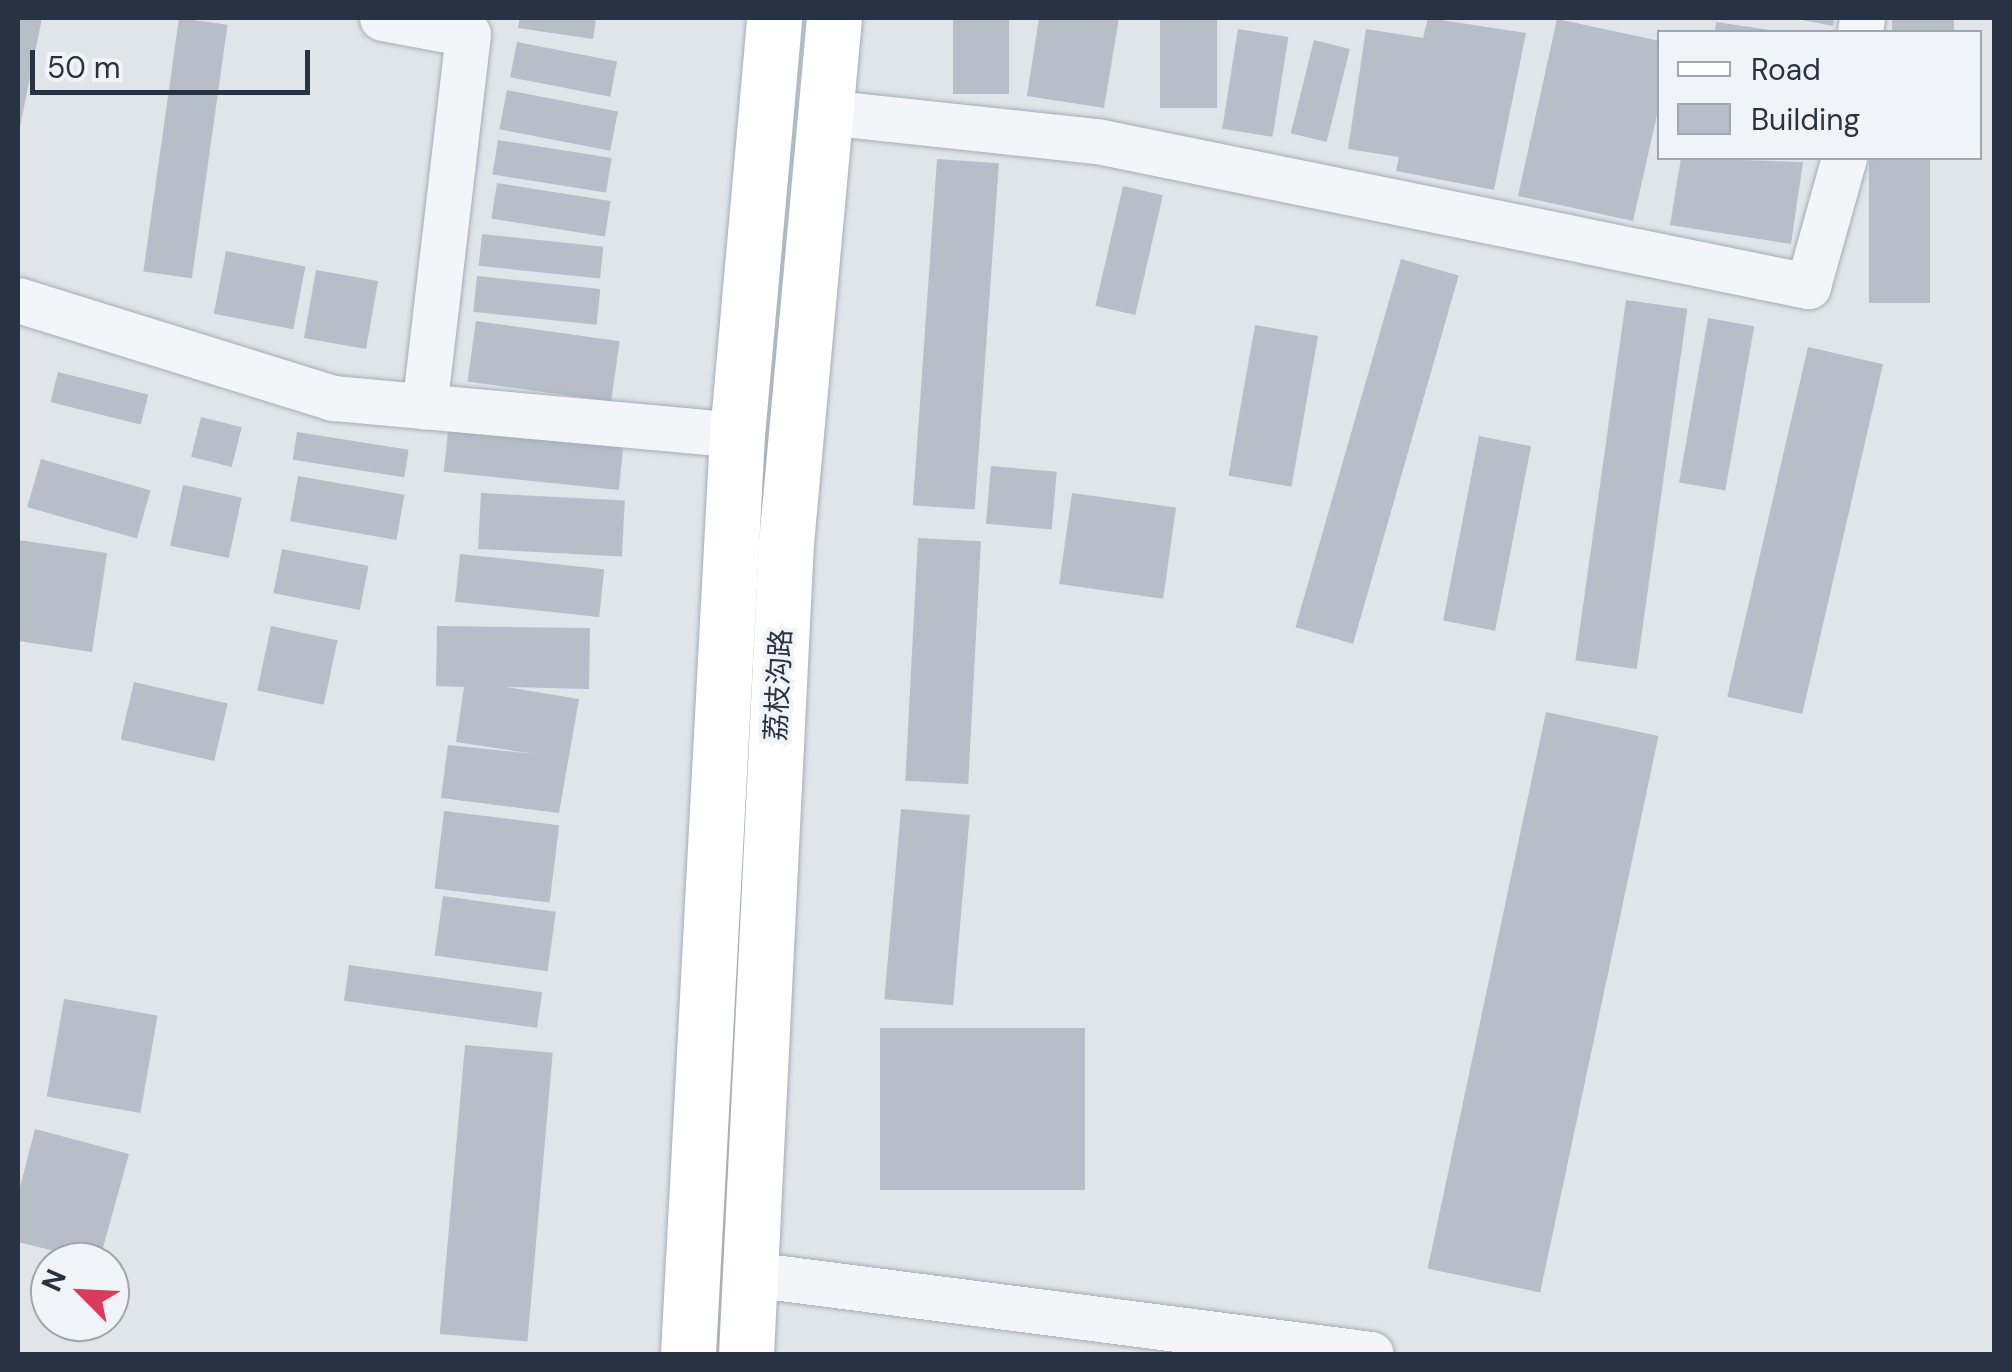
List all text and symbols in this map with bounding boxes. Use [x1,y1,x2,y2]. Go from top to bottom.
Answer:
scale bar [35,30,315,92]
legend [1657,30,1982,160]
text: 50 m [47,48,121,87]
text: Road [1751,50,1821,89]
text: Building [1751,100,1860,139]
street label: 荔枝沟路 [759,628,799,742]
north arrow [30,1242,130,1342]
text: N [33,1264,75,1297]

